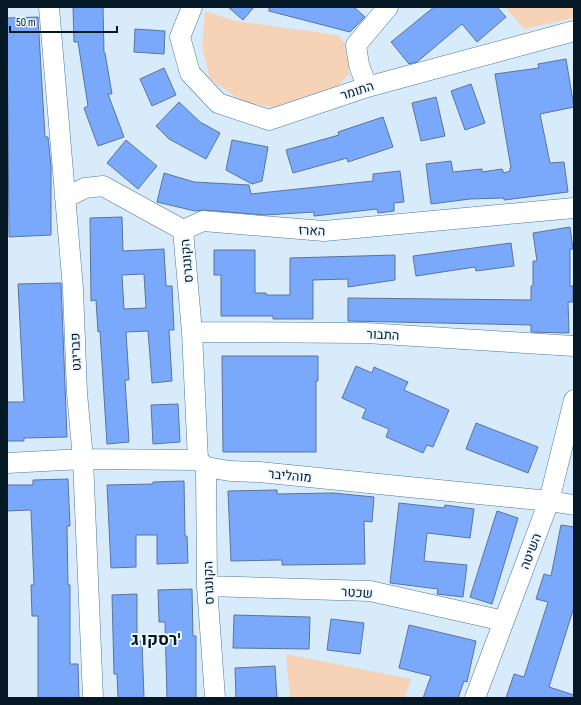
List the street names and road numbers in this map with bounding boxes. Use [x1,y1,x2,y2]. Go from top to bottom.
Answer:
street label: התומר [339,78,376,104]
street label: הארז [298,222,326,240]
street label: הקונגרס [177,238,197,284]
street label: התבור [366,326,400,344]
street label: פבריגט [67,333,85,371]
street label: מוהליבר [268,466,312,486]
street label: השיטה [517,531,545,572]
street label: הקונגרס [200,561,218,605]
street label: שכטר [341,584,373,602]

